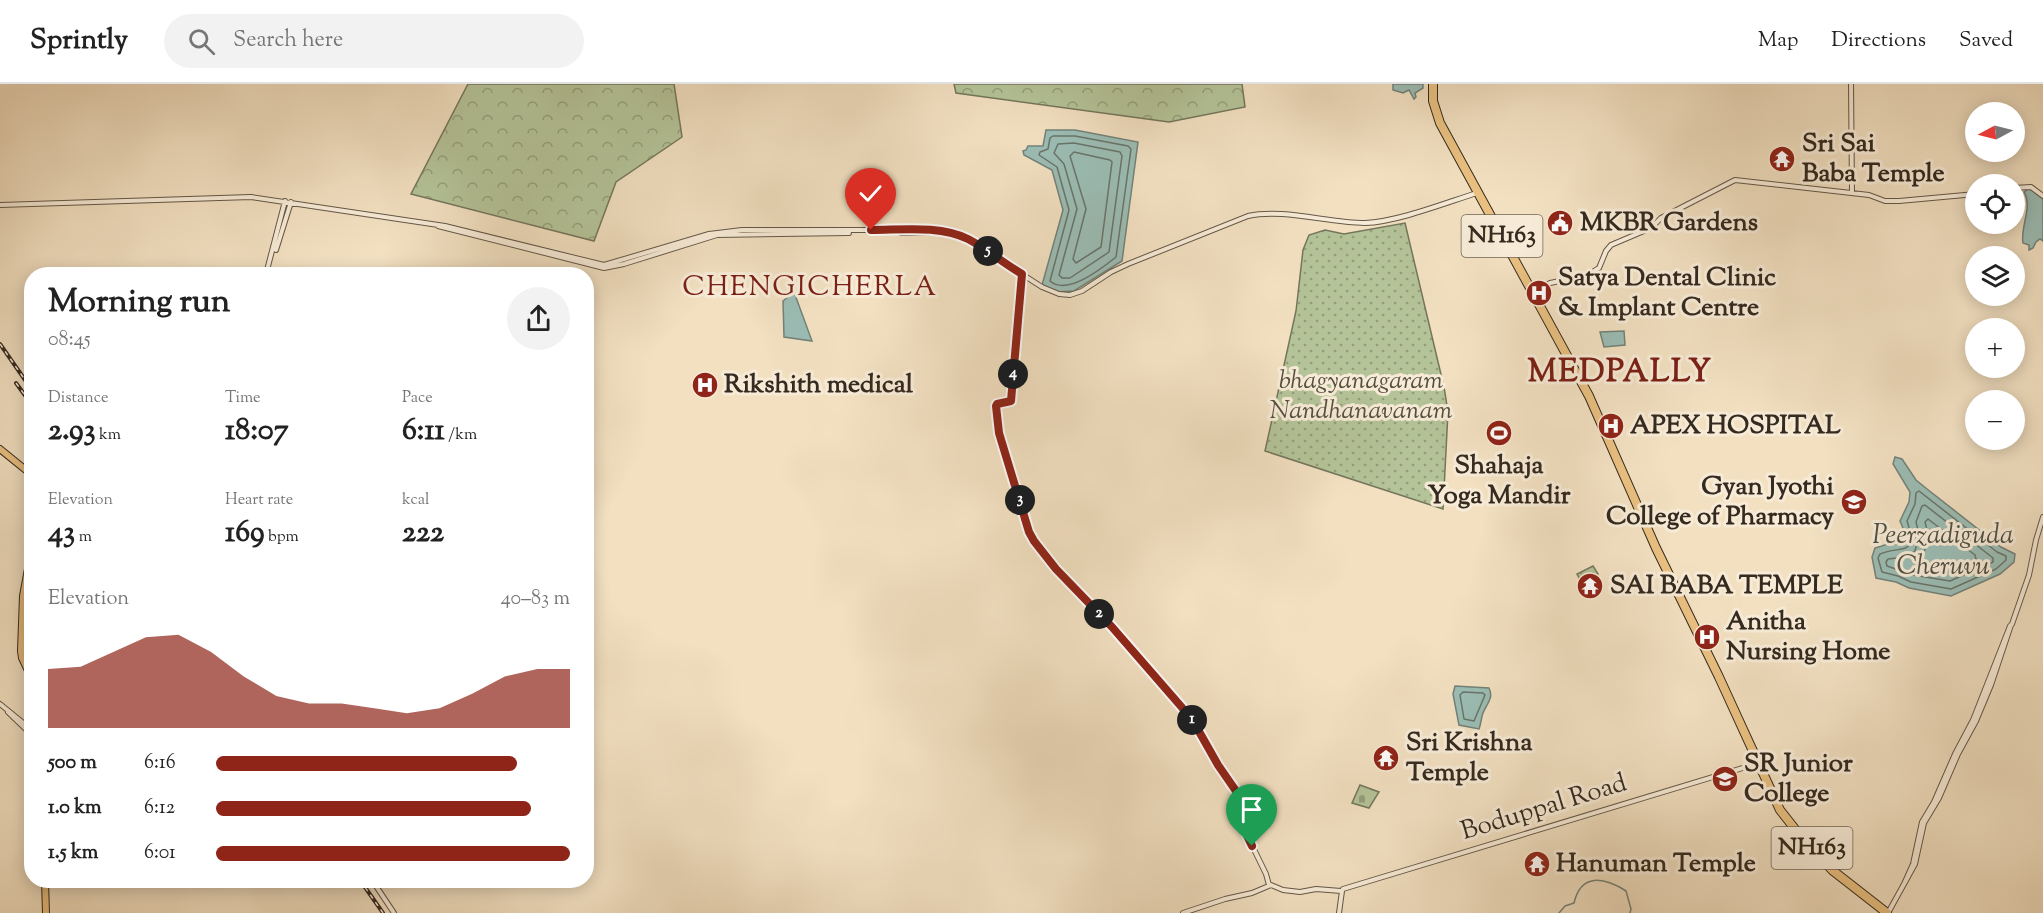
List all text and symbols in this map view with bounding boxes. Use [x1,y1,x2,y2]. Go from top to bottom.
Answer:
search box [164,14,584,68]
text: Sprintly [30,21,128,61]
icon: search [185,25,218,58]
text: Search here [233,25,343,57]
text: Map [1758,26,1798,56]
text: Directions [1831,26,1926,56]
text: Saved [1959,26,2013,56]
north arrow [1965,102,2025,162]
map controls [1965,102,2025,450]
place label: Sri Sai Baba Temple [1802,126,1945,193]
temple icon: Sri Sai Baba Temple [1767,144,1797,174]
pin [845,168,896,230]
button: locate [1965,174,2025,234]
icon: check [854,177,887,210]
place label: MKBR Gardens [1580,205,1758,242]
public building icon: MKBR Gardens [1545,208,1575,238]
road number: NH163 [1462,215,1543,257]
pin: 5 [973,236,1003,266]
text: 5 [985,239,991,262]
button: layers [1965,246,2025,306]
place label: Satya Dental Clinic & Implant Centre [1558,260,1776,327]
district label: CHENGICHERLA [682,268,938,308]
hospital icon: Satya Dental Clinic & Implant Centre [1524,278,1554,308]
text: Morning run [48,279,230,327]
button: share [507,287,570,350]
button: + [1965,318,2025,378]
text: 08:45 [48,326,91,355]
district label: MEDPALLY [1527,350,1713,396]
pin: 4 [998,359,1028,389]
text: 4 [1009,362,1017,385]
park label: bhagyanagaram Nandhanavanam [1270,363,1453,430]
place label: Rikshith medical [724,367,914,404]
hospital icon: Rikshith medical [690,370,720,400]
text: Distance [48,387,108,410]
text: Time [225,387,261,410]
text: Pace [402,387,433,410]
button: − [1965,390,2025,450]
place label: APEX HOSPITAL [1630,408,1841,445]
text: 2.93 [48,410,96,453]
text: 18:07 [225,410,289,453]
text: 6:11 [402,410,445,453]
hospital icon: APEX HOSPITAL [1596,411,1626,441]
sports icon: Shahaja Yoga Mandir [1484,418,1514,448]
text: km [96,424,121,447]
text: /km [445,424,477,447]
place label: Shahaja Yoga Mandir [1427,448,1571,515]
place label: Gyan Jyothi College of Pharmacy [1606,469,1835,536]
pin: 3 [1005,485,1035,515]
school or university icon: Gyan Jyothi College of Pharmacy [1839,487,1869,517]
text: 3 [1017,488,1023,511]
text: Elevation [48,489,113,512]
text: Heart rate [225,489,293,512]
text: kcal [402,489,430,512]
text: 43 [48,512,75,555]
text: 169 [225,512,265,555]
text: 222 [402,512,444,555]
water label: Peerzadiguda Cheruvu [1872,517,2014,587]
text: m [75,526,92,549]
text: bpm [265,526,299,549]
place label: SAI BABA TEMPLE [1610,568,1843,605]
temple icon: SAI BABA TEMPLE [1575,571,1605,601]
text: Elevation [48,585,129,614]
text: 40–83 m [501,585,570,614]
pin: 2 [1084,599,1114,629]
text: 2 [1095,602,1103,625]
place label: Anitha Nursing Home [1726,604,1890,671]
hospital icon: Anitha Nursing Home [1692,622,1722,652]
pin: 1 [1177,705,1207,735]
text: 1 [1189,708,1195,731]
place label: Sri Krishna Temple [1406,725,1532,792]
temple icon: Sri Krishna Temple [1371,743,1401,773]
place label: SR Junior College [1744,746,1853,813]
text: 500 m [48,749,97,778]
text: 6:16 [144,749,176,778]
school or university icon: SR Junior College [1710,764,1740,794]
street label: Boduppal Road [1456,765,1632,851]
pin [1226,784,1277,846]
icon: arrive [1235,793,1268,826]
text: 1.0 km [48,794,102,823]
text: 6:12 [144,794,175,823]
road number: NH163 [1772,827,1852,869]
text: 1.5 km [48,839,98,868]
text: 6:01 [144,839,176,868]
place label: Hanuman Temple [1556,846,1756,883]
temple icon: Hanuman Temple [1522,849,1552,879]

